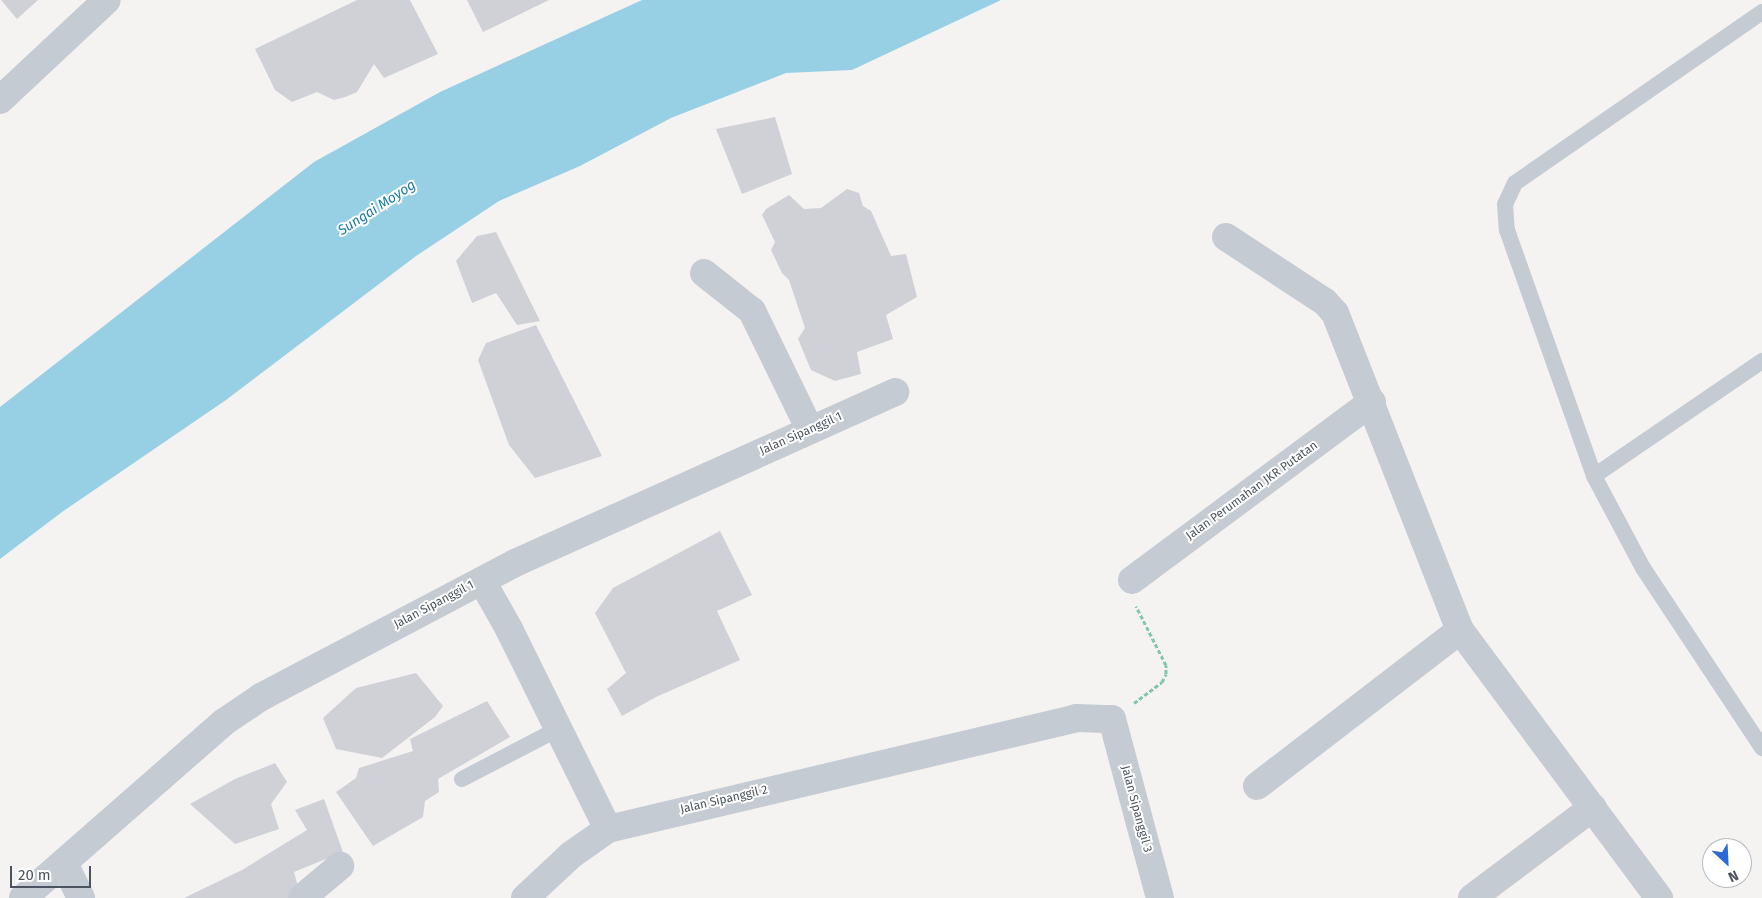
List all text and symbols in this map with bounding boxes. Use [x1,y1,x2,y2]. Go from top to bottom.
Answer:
water label: Sungai Moyog [335,177,419,239]
street label: Jalan Sipanggil 1 [758,409,844,459]
street label: Jalan Perumahan JKR Putatan [1183,438,1321,544]
street label: Jalan Sipanggil 1 [392,578,476,632]
street label: Jalan Sipanggil 3 [1117,764,1155,854]
street label: Jalan Sipanggil 2 [679,783,769,817]
north arrow [1702,838,1752,888]
scale bar [12,856,94,888]
text: 20 m [18,866,51,884]
text: N [1725,866,1741,886]

